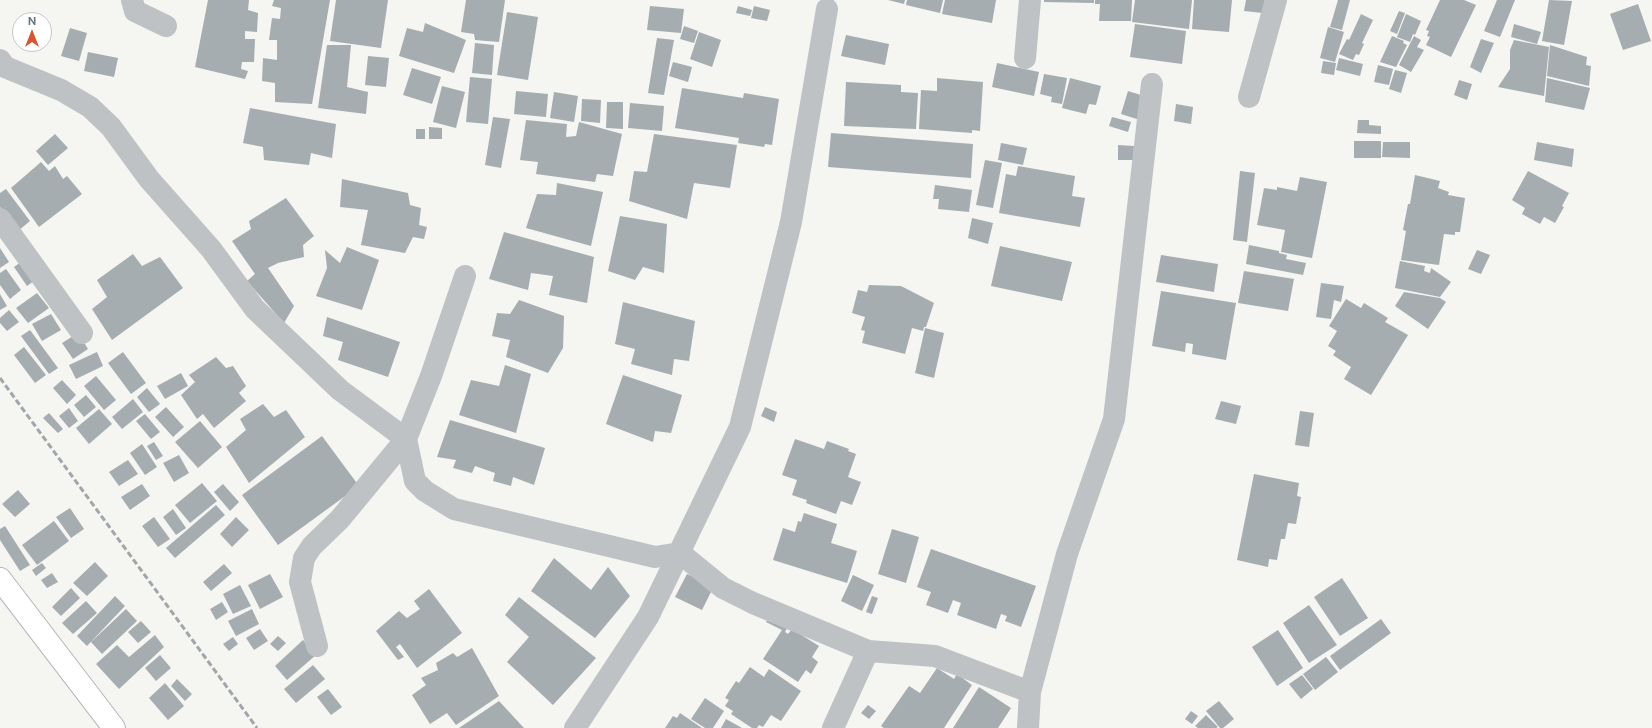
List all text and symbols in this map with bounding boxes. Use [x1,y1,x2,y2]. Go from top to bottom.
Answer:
north arrow [12,12,52,52]
text: N [28,15,36,27]

